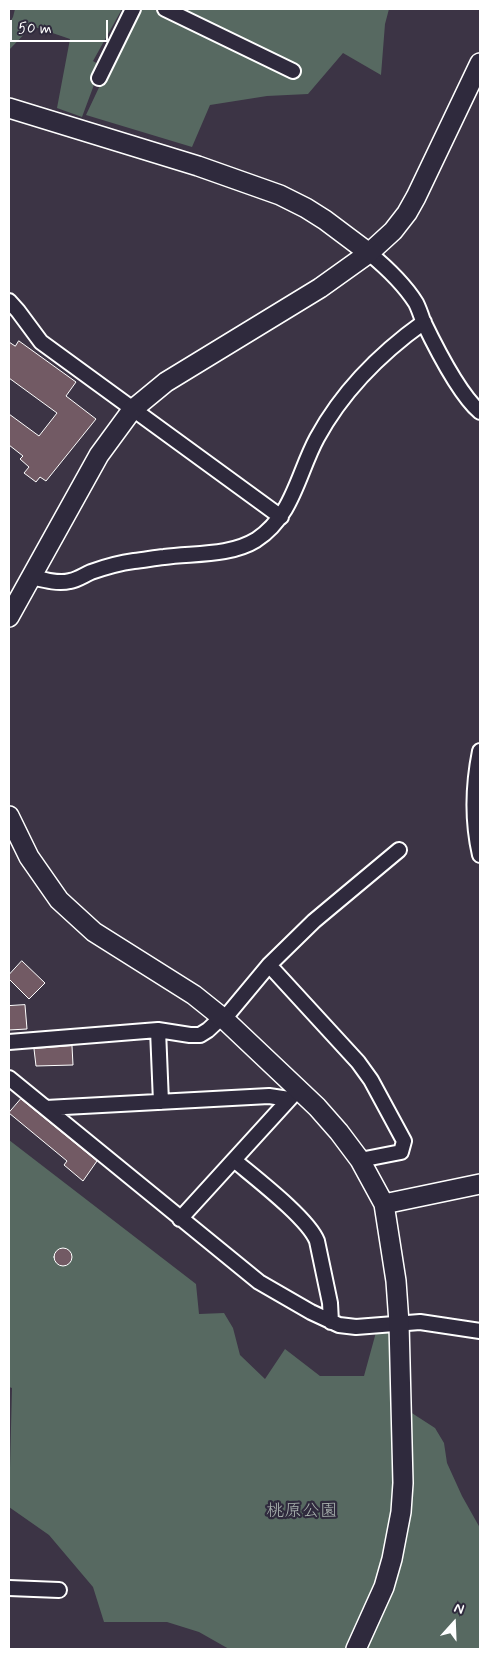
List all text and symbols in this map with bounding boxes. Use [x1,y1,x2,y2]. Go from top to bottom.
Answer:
scale bar [12,10,110,42]
text: 50 m [18,19,52,39]
park label: 桃原公園 [266,1501,338,1523]
north arrow [429,1598,479,1648]
text: N [452,1599,467,1619]

